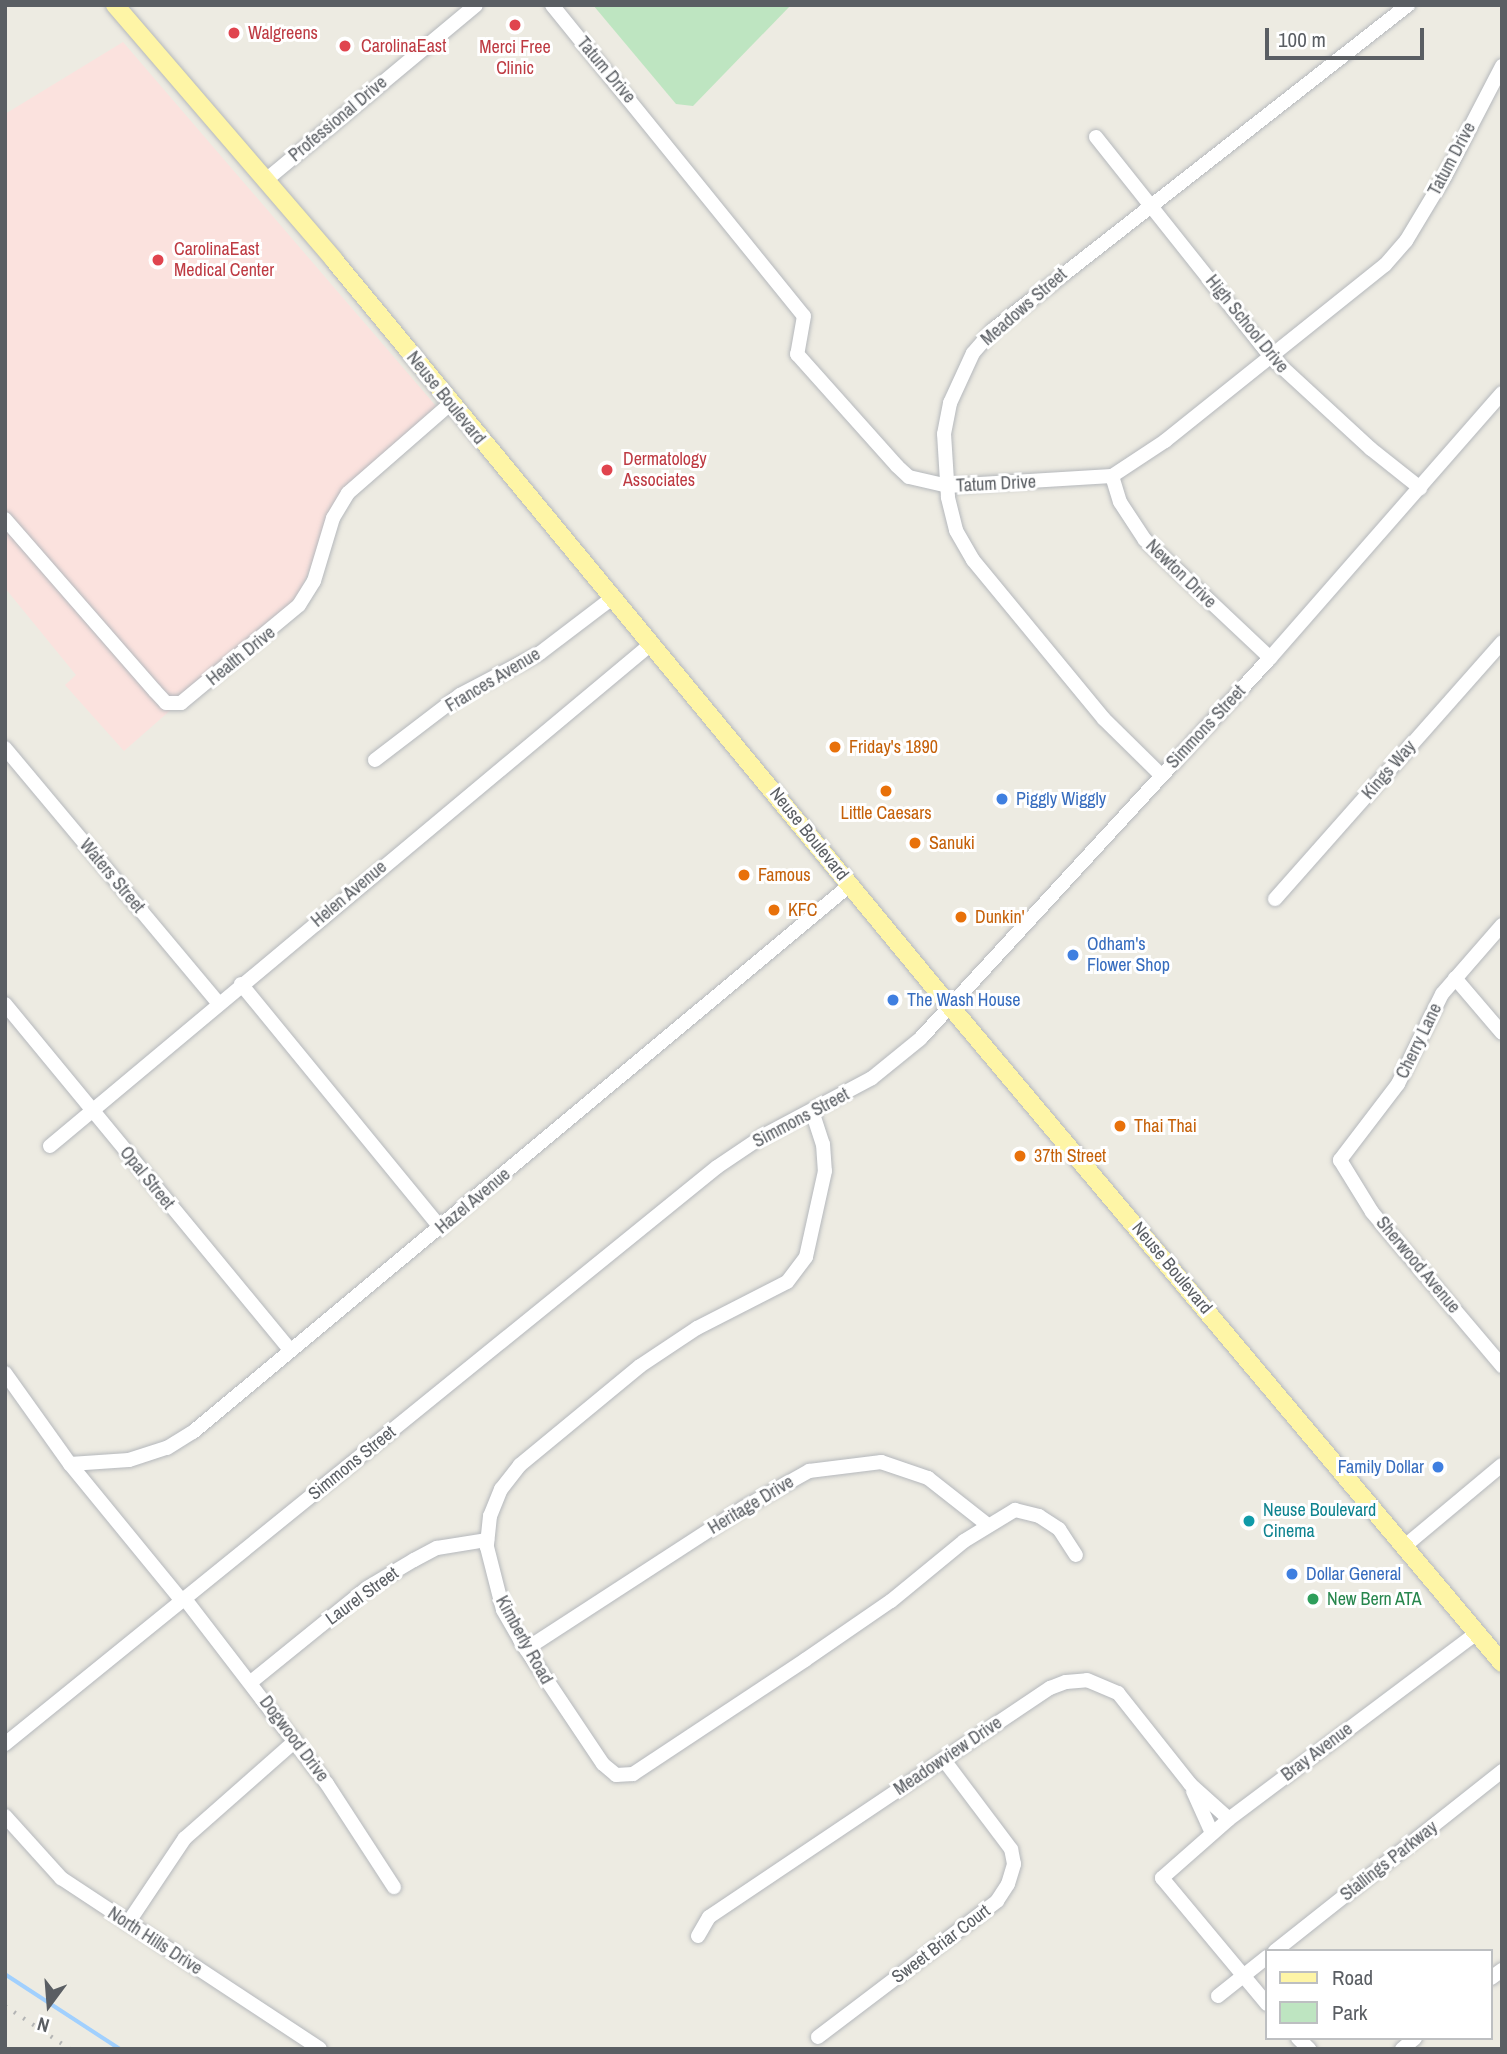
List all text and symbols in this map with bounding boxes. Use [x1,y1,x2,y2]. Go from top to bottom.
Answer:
scale bar [1269,14,1428,58]
marker: Merci Free Clinic [505,15,525,35]
place label: Walgreens [248,22,318,44]
marker: Walgreens [226,25,242,41]
text: 100 m [1278,25,1326,54]
street label: Tatum Drive [572,32,640,108]
place label: CarolinaEast [361,35,446,57]
marker: CarolinaEast [335,36,355,56]
place label: Merci Free Clinic [479,37,551,80]
street label: Professional Drive [285,72,391,166]
street label: Tatum Drive [1424,119,1480,199]
place label: CarolinaEast Medical Center [174,239,274,282]
marker: CarolinaEast Medical Center [148,250,168,270]
street label: Meadows Street [977,264,1071,350]
street label: High School Drive [1201,271,1293,377]
street label: Neuse Boulevard [402,347,490,449]
place label: Dermatology Associates [623,449,707,491]
marker: Dermatology Associates [597,460,617,480]
street label: Tatum Drive [956,471,1036,497]
street label: Newton Drive [1141,535,1221,613]
street label: Health Drive [202,622,280,690]
street label: Frances Avenue [441,643,545,717]
street label: Simmons Street [1162,681,1250,773]
place label: Friday's 1890 [849,736,938,758]
street label: Kings Way [1358,736,1420,804]
marker: Friday's 1890 [827,739,843,755]
street label: Neuse Boulevard [765,783,853,885]
marker: Little Caesars [878,783,894,799]
place label: Piggly Wiggly [1016,788,1106,810]
marker: Piggly Wiggly [994,791,1010,807]
place label: Little Caesars [840,802,932,824]
place label: Sanuki [929,832,975,854]
street label: Waters Street [75,835,149,917]
marker: Sanuki [907,835,923,851]
street label: Helen Avenue [307,856,391,932]
place label: Famous [758,864,811,886]
marker: Famous [736,867,752,883]
place label: KFC [788,899,818,921]
marker: KFC [766,902,782,918]
place label: Dunkin' [975,906,1025,928]
marker: Dunkin' [953,909,969,925]
place label: Odham's Flower Shop [1087,934,1170,976]
marker: Odham's Flower Shop [1065,947,1081,963]
place label: The Wash House [907,989,1020,1011]
marker: The Wash House [885,992,901,1008]
street label: Cherry Lane [1391,1000,1447,1082]
street label: Simmons Street [749,1084,853,1152]
place label: Thai Thai [1134,1115,1197,1137]
marker: Thai Thai [1112,1118,1128,1134]
street label: Opal Street [115,1142,179,1214]
place label: 37th Street [1034,1145,1106,1167]
marker: 37th Street [1012,1148,1028,1164]
street label: Hazel Avenue [431,1163,515,1239]
street label: Sherwood Avenue [1371,1212,1465,1318]
street label: Neuse Boulevard [1127,1218,1217,1318]
street label: Simmons Street [304,1421,400,1505]
place label: Family Dollar [1338,1456,1424,1478]
marker: Family Dollar [1430,1459,1446,1475]
street label: Heritage Drive [704,1471,798,1539]
place label: Neuse Boulevard Cinema [1263,1500,1376,1542]
marker: Neuse Boulevard Cinema [1241,1513,1257,1529]
street label: Laurel Street [321,1562,403,1630]
place label: Dollar General [1306,1563,1401,1585]
marker: Dollar General [1284,1566,1300,1582]
place label: New Bern ATA [1327,1588,1422,1610]
marker: New Bern ATA [1305,1591,1321,1607]
street label: Kimberly Road [491,1592,557,1688]
street label: Dogwood Drive [255,1692,333,1786]
street label: Meadowview Drive [890,1712,1006,1800]
street label: Bray Avenue [1277,1718,1357,1786]
street label: Stallings Parkway [1336,1816,1442,1906]
street label: Sweet Briar Court [888,1900,994,1988]
street label: North Hills Drive [104,1902,206,1980]
legend [1266,1949,1493,2040]
text: Road [1332,1963,1373,1992]
north arrow [14,1970,84,2040]
text: Park [1332,1998,1367,2027]
text: N [34,2011,52,2039]

